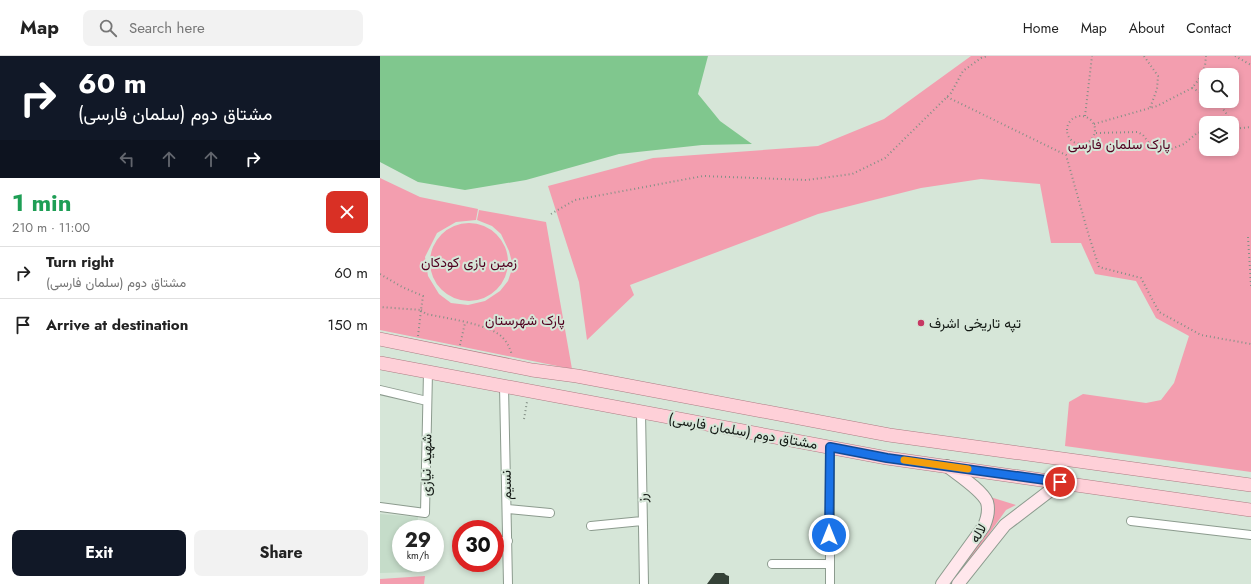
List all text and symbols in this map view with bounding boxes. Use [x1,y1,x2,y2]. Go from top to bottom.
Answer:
search box [83,10,363,46]
text: Map [20,14,59,41]
icon: search [97,17,119,39]
text: Search here [129,17,205,39]
text: Home [1023,18,1059,38]
text: Map [1081,18,1107,38]
text: About [1129,18,1164,38]
text: Contact [1186,18,1231,38]
text: 60 m [78,63,147,104]
map controls [1199,68,1239,156]
button: search [1199,68,1239,108]
icon: right [12,72,64,124]
text: مشتاق دوم (سلمان فارسی) [78,101,272,127]
button: layers [1199,116,1239,156]
park label: پارک سلمان فارسی [1068,134,1170,154]
icon: left [116,148,138,170]
icon: ahead [158,148,180,170]
icon: ahead [200,148,222,170]
icon: right [242,148,264,170]
text: 1 min [12,185,72,220]
button: close [326,191,368,233]
text: 210 m · 11:00 [12,218,90,237]
text: Turn right [46,251,114,273]
park label: زمین بازی کودکان [421,252,517,272]
icon: right [12,262,34,284]
text: 60 m [334,262,368,284]
text: مشتاق دوم (سلمان فارسی) [46,273,186,292]
park label: پارک شهرستان [485,310,565,330]
place label: تپه تاریخی اشرف [929,313,1021,333]
icon: arrive [12,314,34,336]
text: Arrive at destination [46,314,188,336]
text: 150 m [328,314,368,336]
marker: تپه تاریخی اشرف [916,318,926,328]
street label: مشتاق دوم (سلمان فارسی) [667,408,819,454]
street label: شهید نیازی [415,434,437,496]
pin [1043,465,1077,499]
street label: نسیم [496,470,516,500]
icon: arrive [1049,471,1071,493]
street label: رز [632,493,652,504]
position arrow [808,514,850,556]
speed limit sign: 30 [452,520,504,572]
street label: لاله [964,520,992,546]
text: 29 [405,526,431,555]
button: Exit [12,530,186,576]
button: Share [194,530,368,576]
text: km/h [407,548,429,563]

